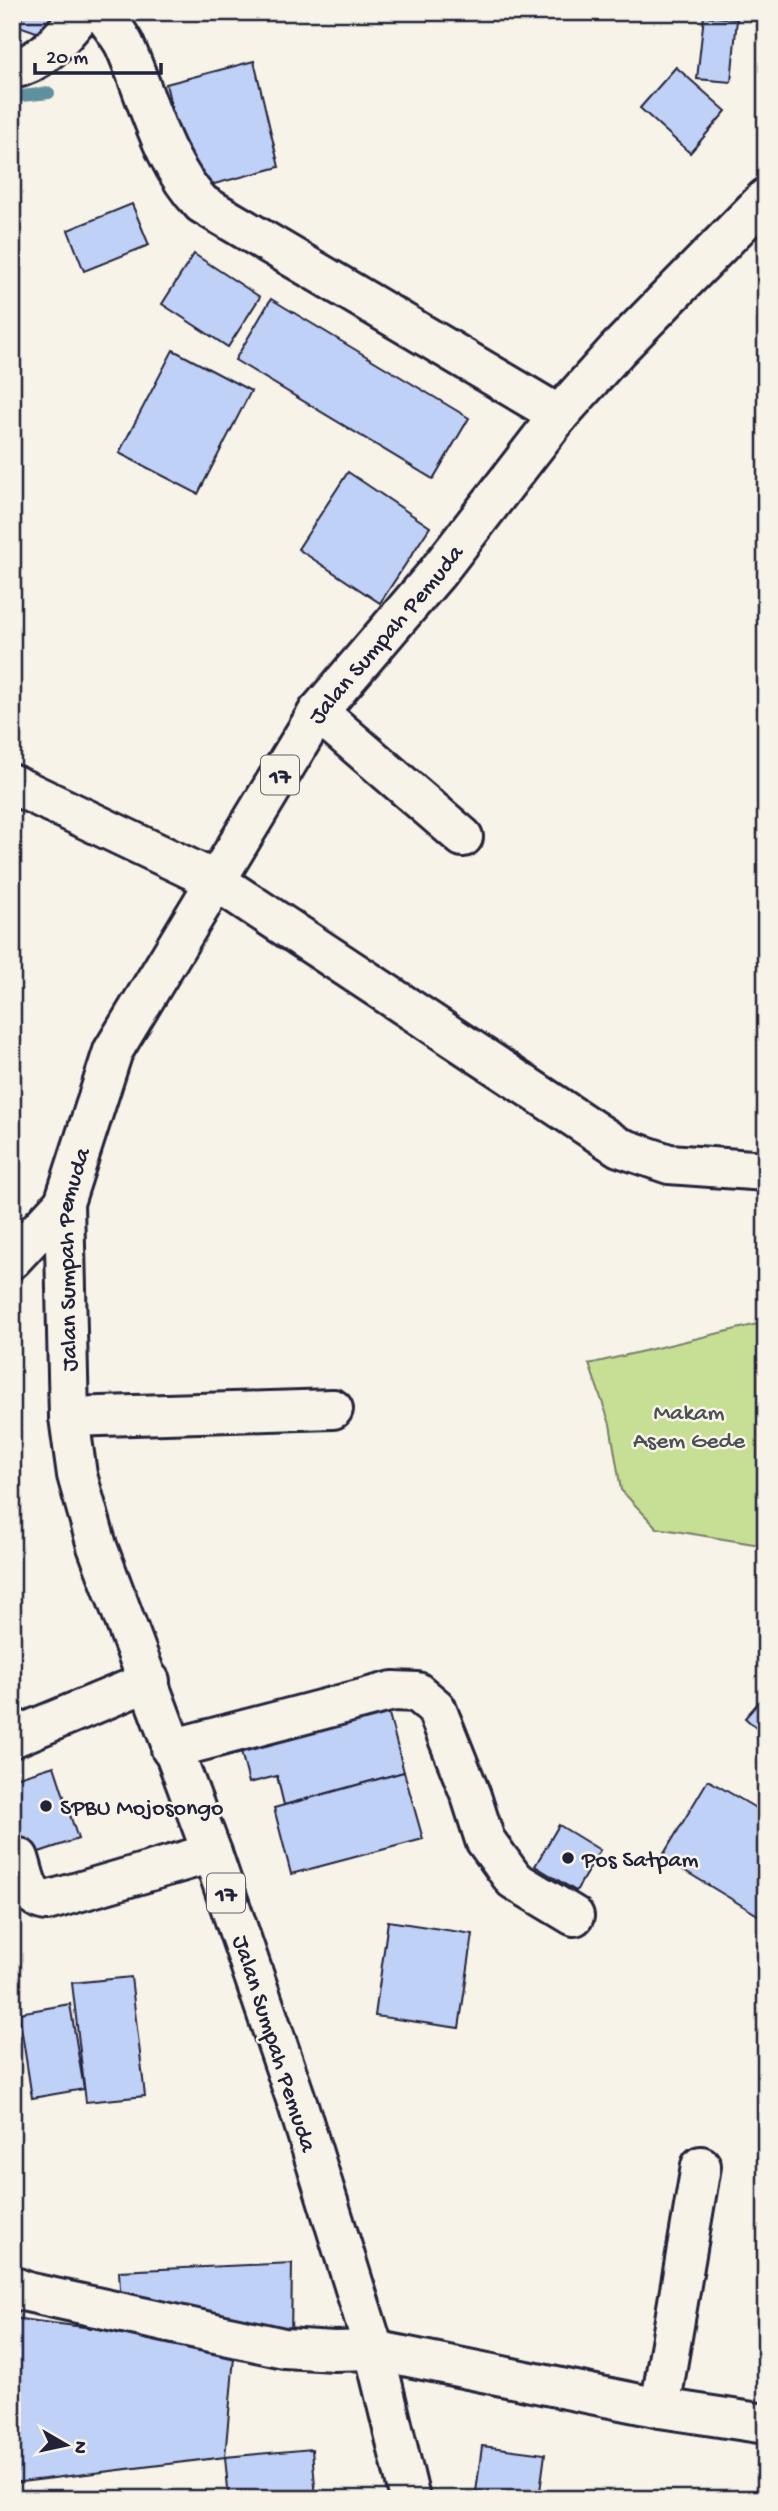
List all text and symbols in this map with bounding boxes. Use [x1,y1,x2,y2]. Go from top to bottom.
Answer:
scale bar [35,32,161,76]
text: 20 m [46,47,88,72]
street label: Jalan Sumpah Pemuda [303,540,472,730]
road number: 17 [261,755,299,794]
street label: Jalan Sumpah Pemuda [53,1144,99,1372]
park label: Makam Asem Gede [633,1400,746,1457]
place label: SPBU Mojosongo [60,1795,224,1824]
marker: SPBU Mojosongo [38,1798,54,1814]
place label: Pos Satpam [581,1847,699,1876]
marker: Pos Satpam [560,1850,576,1866]
road number: 17 [207,1874,245,1912]
street label: Jalan Sumpah Pemuda [224,1932,322,2157]
north arrow [32,2410,102,2480]
text: N [67,2439,92,2455]

